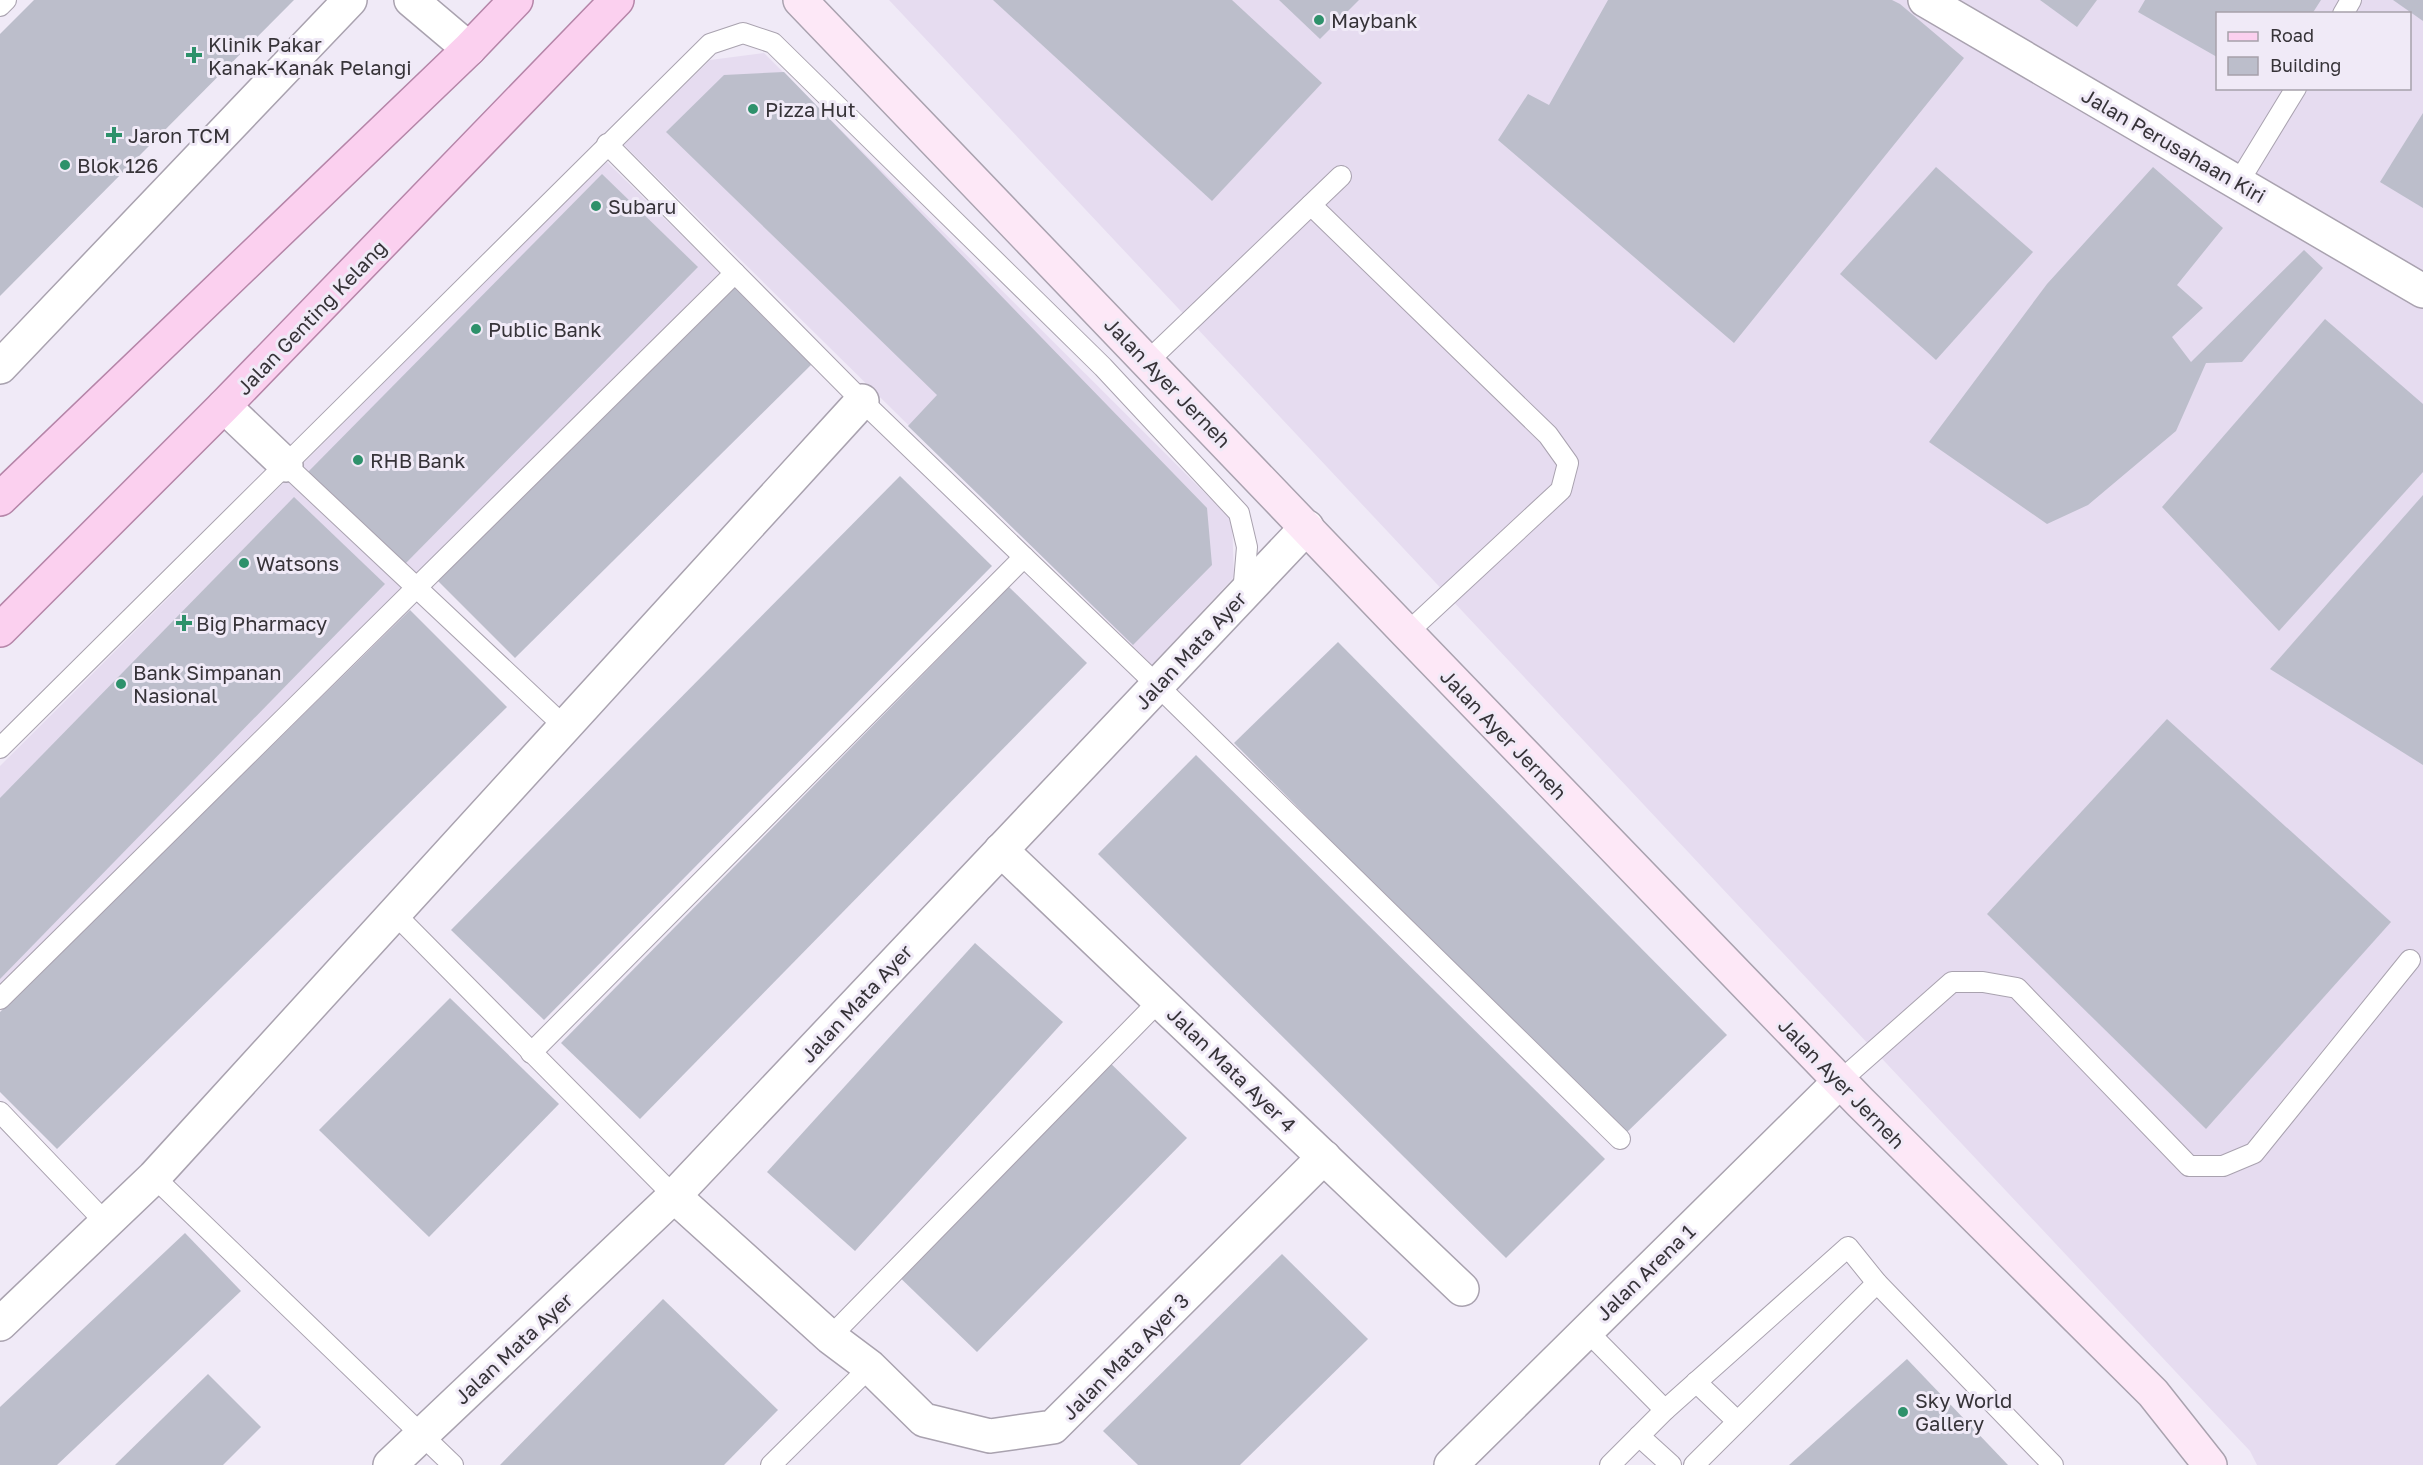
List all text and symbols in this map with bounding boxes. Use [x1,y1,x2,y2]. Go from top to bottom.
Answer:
place label: Maybank [1331,8,1418,32]
legend [2216,12,2411,90]
marker: Maybank [1312,13,1326,27]
text: Road [2270,24,2314,46]
place label: Klinik Pakar Kanak-Kanak Pelangi [208,32,412,79]
marker: Klinik Pakar Kanak-Kanak Pelangi [185,46,203,64]
text: Building [2270,54,2341,76]
street label: Jalan Perusahaan Kiri [2078,83,2270,207]
place label: Pizza Hut [765,97,856,121]
marker: Pizza Hut [746,102,760,116]
place label: Jaron TCM [128,123,230,147]
marker: Jaron TCM [105,126,123,144]
place label: Blok 126 [77,153,158,177]
marker: Blok 126 [58,158,72,172]
place label: Subaru [608,194,676,218]
marker: Subaru [589,199,603,213]
street label: Jalan Genting Kelang [231,235,391,399]
street label: Jalan Ayer Jerneh [1100,312,1236,452]
place label: Public Bank [488,317,601,341]
marker: Public Bank [469,322,483,336]
place label: RHB Bank [370,448,466,472]
marker: RHB Bank [351,453,365,467]
place label: Watsons [256,551,339,575]
marker: Watsons [237,556,251,570]
street label: Jalan Mata Ayer [1129,586,1251,714]
place label: Big Pharmacy [196,611,327,635]
marker: Big Pharmacy [177,616,191,630]
place label: Bank Simpanan Nasional [133,660,282,707]
street label: Jalan Ayer Jerneh [1436,664,1572,804]
marker: Bank Simpanan Nasional [114,677,128,691]
street label: Jalan Mata Ayer [795,939,917,1067]
street label: Jalan Mata Ayer 4 [1163,1001,1301,1137]
street label: Jalan Ayer Jerneh [1774,1013,1910,1153]
street label: Jalan Arena 1 [1591,1219,1700,1325]
street label: Jalan Mata Ayer [449,1287,577,1409]
street label: Jalan Mata Ayer 3 [1057,1288,1193,1424]
place label: Sky World Gallery [1915,1388,2012,1435]
marker: Sky World Gallery [1896,1405,1910,1419]

